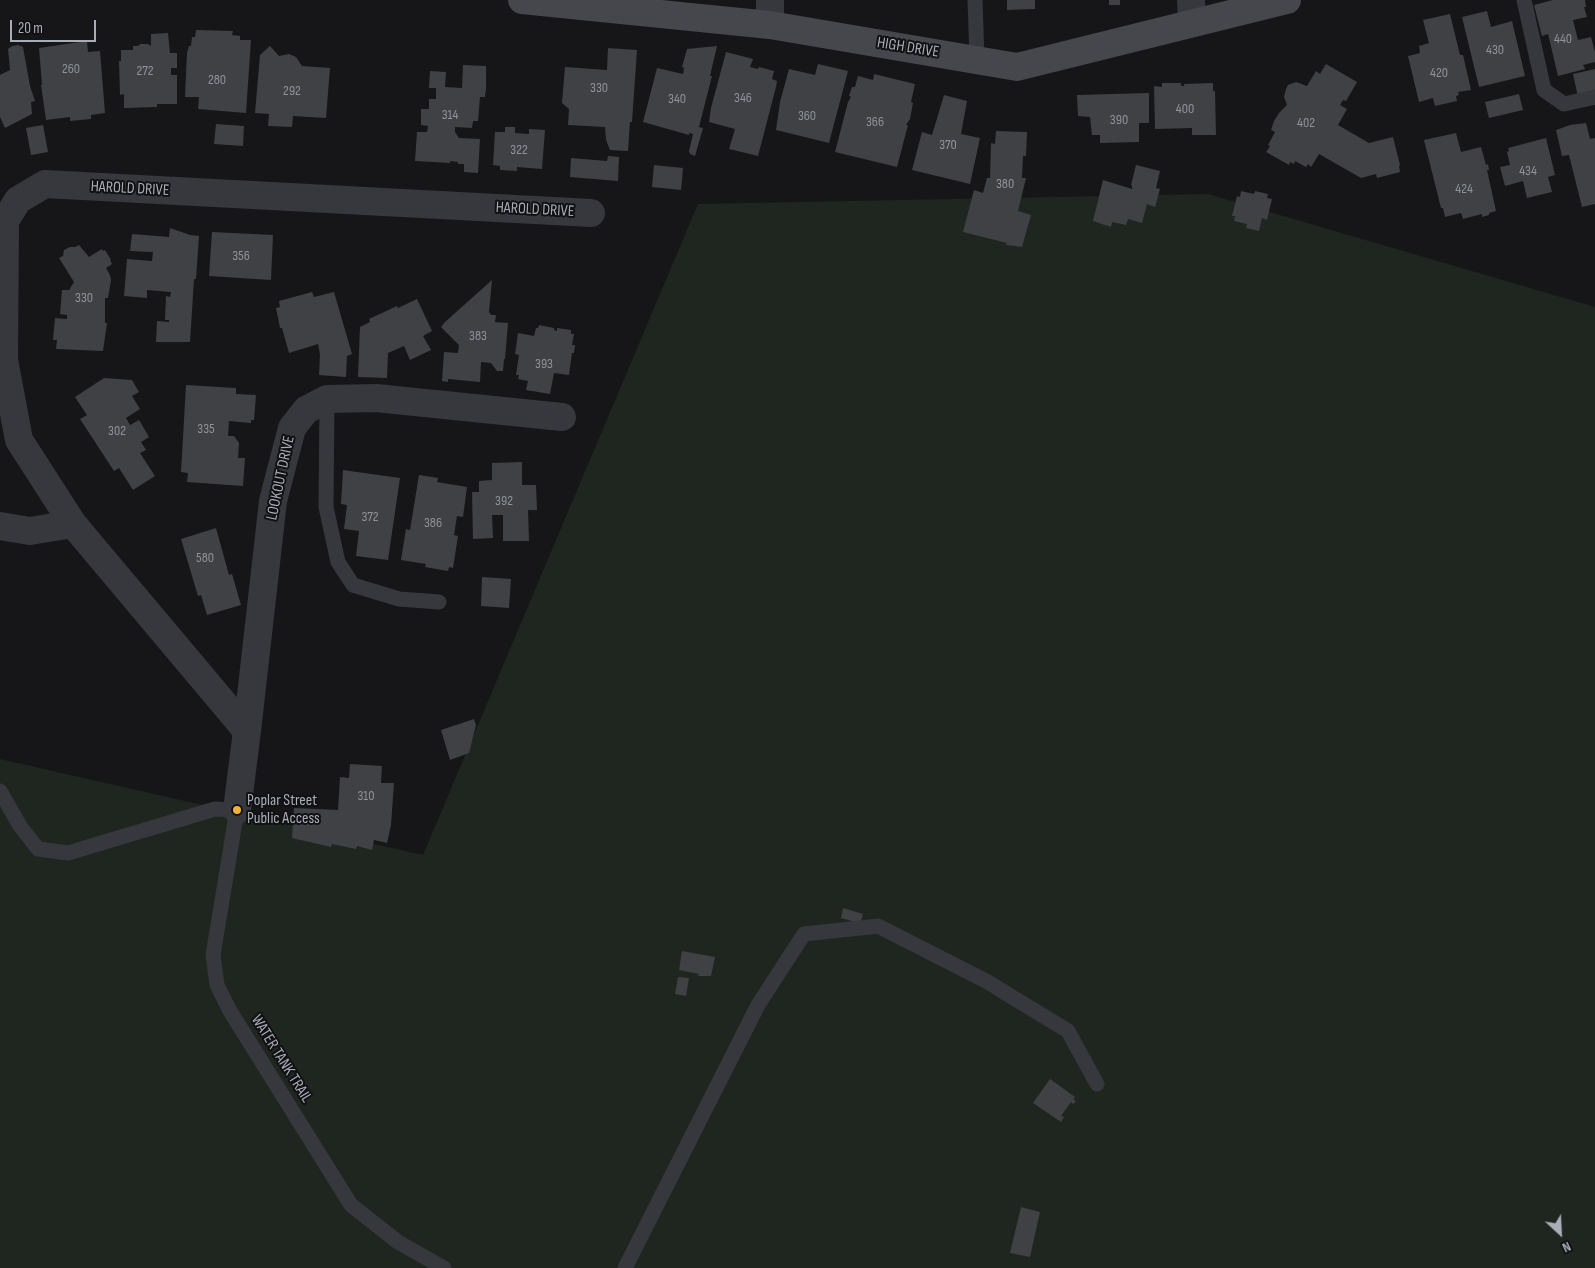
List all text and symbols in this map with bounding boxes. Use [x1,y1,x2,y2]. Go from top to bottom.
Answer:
scale bar [12,10,99,42]
text: 20 m [18,19,43,38]
house number: 440 [1554,31,1572,47]
street label: HIGH DRIVE [876,34,940,62]
house number: 430 [1486,42,1504,58]
house number: 260 [62,61,80,77]
house number: 272 [136,63,154,79]
house number: 420 [1430,65,1448,81]
house number: 280 [208,72,226,88]
house number: 330 [590,80,608,96]
house number: 292 [283,83,301,99]
house number: 346 [734,90,752,106]
house number: 340 [668,91,686,107]
house number: 400 [1176,101,1194,117]
house number: 314 [442,107,458,123]
house number: 360 [798,108,816,124]
house number: 390 [1110,112,1128,128]
house number: 366 [866,114,884,130]
house number: 402 [1297,115,1315,131]
house number: 370 [939,137,957,153]
house number: 322 [510,142,528,158]
house number: 434 [1519,163,1537,179]
house number: 380 [996,176,1014,192]
street label: HAROLD DRIVE [90,177,170,201]
house number: 424 [1455,181,1473,197]
street label: HAROLD DRIVE [495,198,575,222]
house number: 356 [232,248,250,264]
house number: 330 [75,290,93,306]
house number: 383 [469,328,487,344]
house number: 393 [535,356,553,372]
house number: 335 [197,421,215,437]
house number: 302 [108,423,126,439]
street label: LOOKOUT DRIVE [263,434,299,522]
house number: 392 [495,493,513,509]
house number: 372 [361,509,379,525]
house number: 386 [424,515,442,531]
house number: 580 [196,550,214,566]
house number: 310 [357,788,375,804]
place label: Poplar Street Public Access [247,791,320,829]
marker: Poplar Street Public Access [231,804,243,816]
street label: WATER TANK TRAIL [246,1012,316,1106]
north arrow [1535,1208,1585,1258]
text: N [1560,1238,1574,1256]

